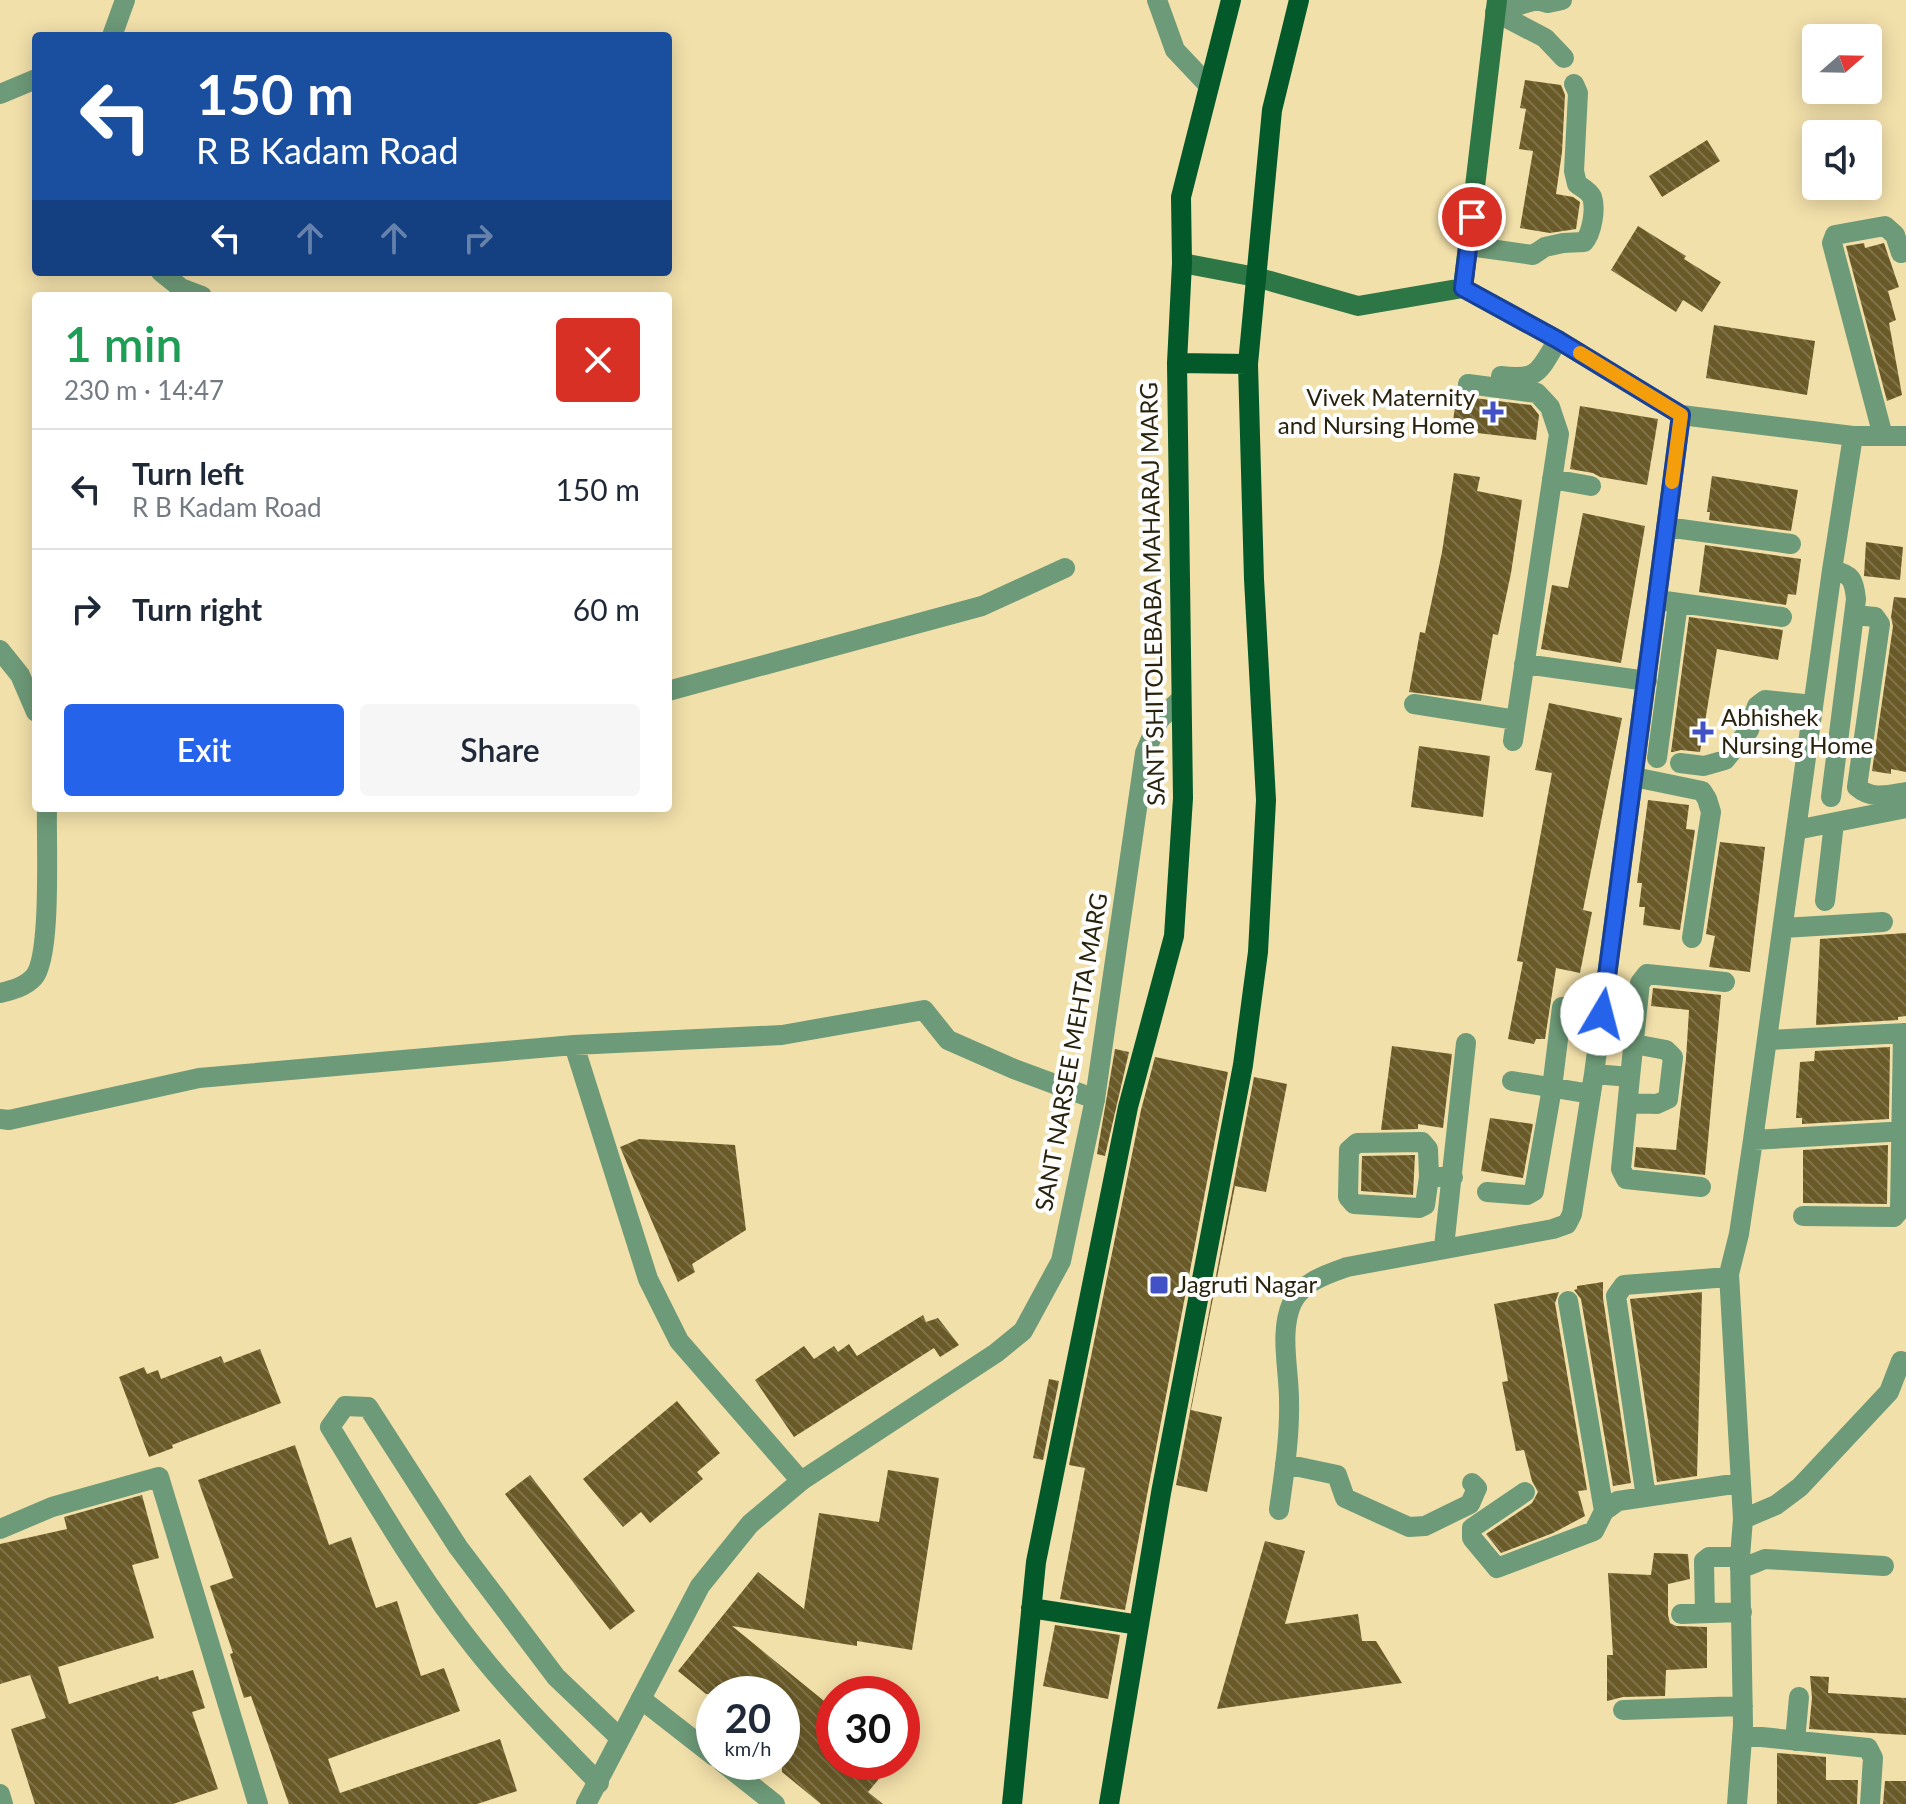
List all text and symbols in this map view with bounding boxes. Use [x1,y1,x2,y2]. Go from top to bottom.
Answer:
north arrow [1802,24,1882,104]
map controls [1802,24,1882,200]
text: 150 m [196,60,354,127]
icon: left [64,64,168,168]
button: sound [1802,120,1882,200]
text: R B Kadam Road [196,128,459,172]
pin [1438,183,1506,251]
icon: arrive [1450,195,1494,239]
icon: left [204,216,248,260]
icon: ahead [288,216,332,260]
icon: ahead [372,216,416,260]
icon: right [456,216,500,260]
text: 1 min [64,315,182,372]
button: close [556,318,640,402]
text: 230 m · 14:47 [64,374,224,406]
street label: SANT SHITOLEBABA MAHARAJ MARG [1133,382,1170,806]
place label: Vivek Maternity and Nursing Home [1278,382,1476,439]
marker: Vivek Maternity and Nursing Home [1482,401,1504,423]
text: Turn left [132,455,244,491]
icon: left [64,467,108,511]
text: 150 m [555,471,640,507]
text: R B Kadam Road [132,491,322,523]
icon: right [64,587,108,631]
text: Turn right [132,591,262,627]
text: 60 m [573,591,640,627]
place label: Abhishek Nursing Home [1721,702,1873,759]
button: Exit [64,704,344,796]
button: Share [360,704,640,796]
marker: Abhishek Nursing Home [1692,721,1714,743]
street label: SANT NARSEE MEHTA MARG [1028,890,1113,1213]
position arrow [1560,972,1644,1056]
place label: Jagruti Nagar [1177,1269,1317,1298]
marker: Jagruti Nagar [1148,1274,1170,1296]
speed limit sign: 30 [816,1676,920,1780]
text: 20 [725,1694,771,1742]
text: km/h [725,1736,771,1760]

